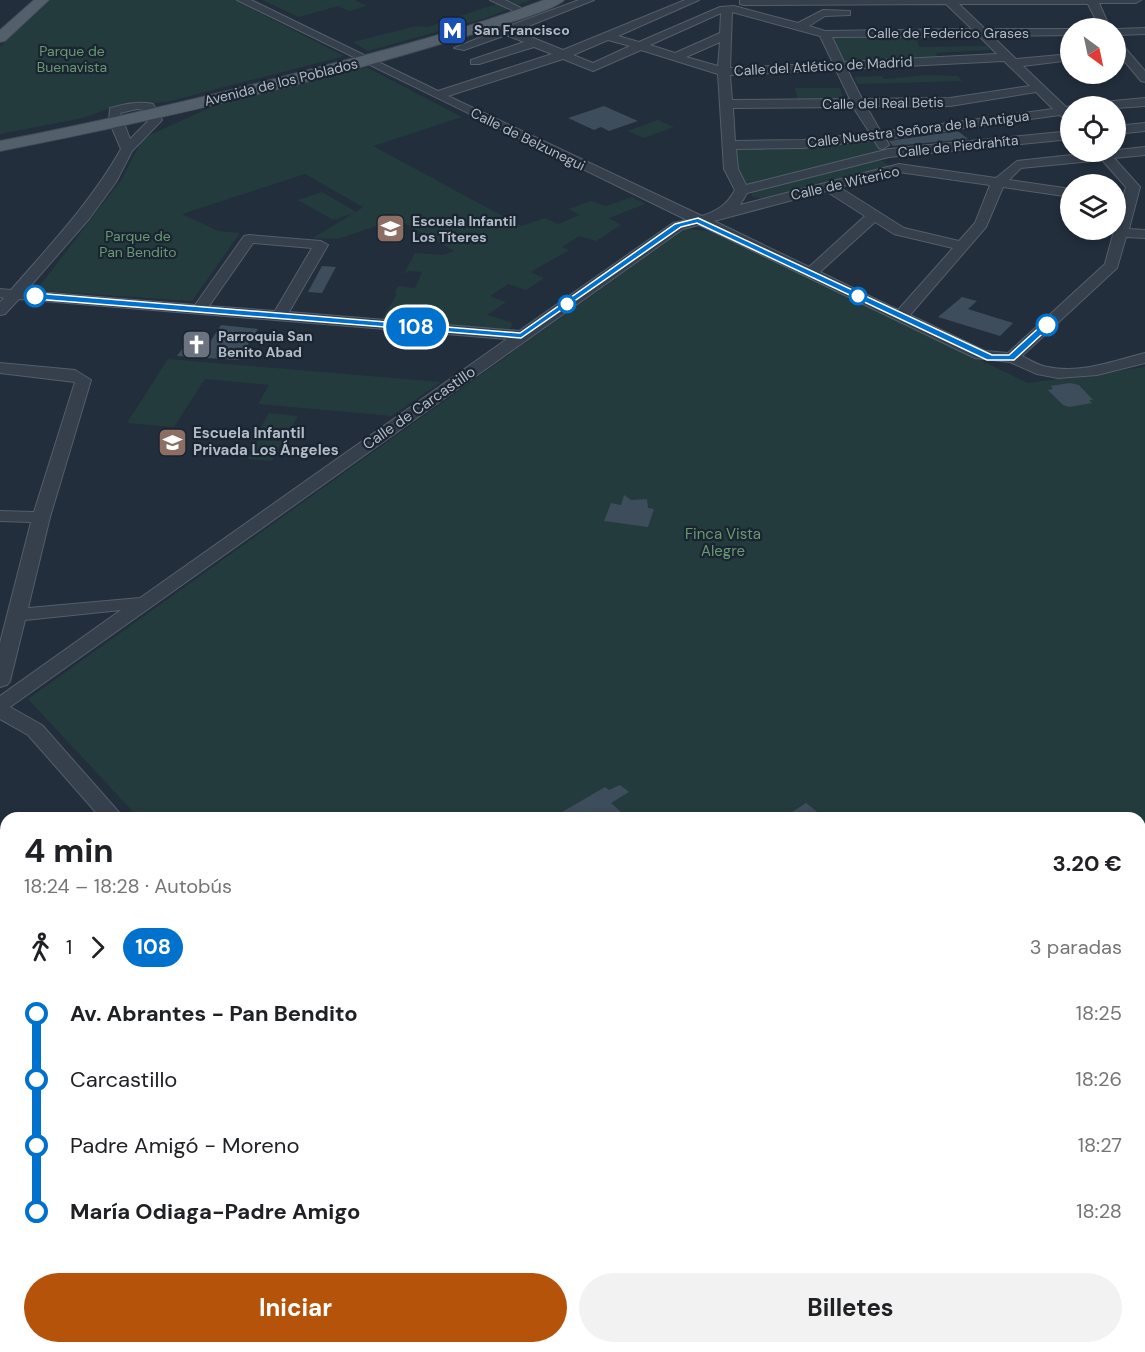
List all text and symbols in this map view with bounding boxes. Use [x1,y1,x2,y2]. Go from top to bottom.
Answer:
metro station icon: San Francisco [437,14,469,46]
north arrow [1060,18,1126,84]
map controls [1060,18,1126,240]
place label: San Francisco [474,21,570,39]
street label: Calle de Federico Grases [867,24,1029,42]
park label: Parque de Buenavista [37,42,107,76]
street label: Calle del Atlético de Madrid [733,52,913,80]
street label: Avenida de los Poblados [202,54,360,110]
street label: Calle del Real Betis [822,93,944,113]
button: locate [1060,96,1126,162]
street label: Calle de Belzunegui [468,103,588,175]
street label: Calle Nuestra Señora de la Antigua [806,106,1030,152]
street label: Calle de Piedrahíta [897,131,1019,161]
street label: Calle de Witerico [789,162,901,204]
button: layers [1060,174,1126,240]
place label: Escuela Infantil Los Títeres [412,212,516,246]
school or university icon: Escuela Infantil Los Títeres [375,213,407,245]
park label: Parque de Pan Bendito [99,227,177,261]
unlabelled marker [24,285,46,307]
unlabelled marker [849,287,867,305]
unlabelled marker [558,295,576,313]
line badge: 108 [382,308,450,346]
text: 108 [398,313,434,341]
unlabelled marker [1036,314,1058,336]
place label: Parroquia San Benito Abad [218,327,313,361]
church icon: Parroquia San Benito Abad [181,328,213,360]
street label: Calle de Carcastillo [359,362,479,454]
place label: Escuela Infantil Privada Los Ángeles [193,423,339,460]
school or university icon: Escuela Infantil Privada Los Ángeles [156,426,188,458]
park label: Finca Vista Alegre [685,524,761,561]
text: 4 min [24,829,114,872]
text: 3.20 € [1053,849,1122,878]
text: 18:24 – 18:28 · Autobús [24,873,232,899]
icon: walk [24,931,57,964]
icon: forward [81,931,114,964]
text: 108 [135,933,171,961]
text: 1 [66,934,72,960]
text: 3 paradas [1030,934,1122,960]
text: Av. Abrantes - Pan Bendito [70,999,358,1028]
text: 18:25 [1076,1000,1122,1026]
text: Carcastillo [70,1065,177,1094]
text: 18:26 [1075,1066,1122,1092]
text: Padre Amigó - Moreno [70,1131,300,1160]
text: 18:27 [1078,1132,1122,1158]
text: María Odiaga-Padre Amigo [70,1197,360,1226]
text: 18:28 [1076,1198,1122,1224]
button: Iniciar [24,1273,567,1342]
button: Billetes [579,1273,1122,1342]

